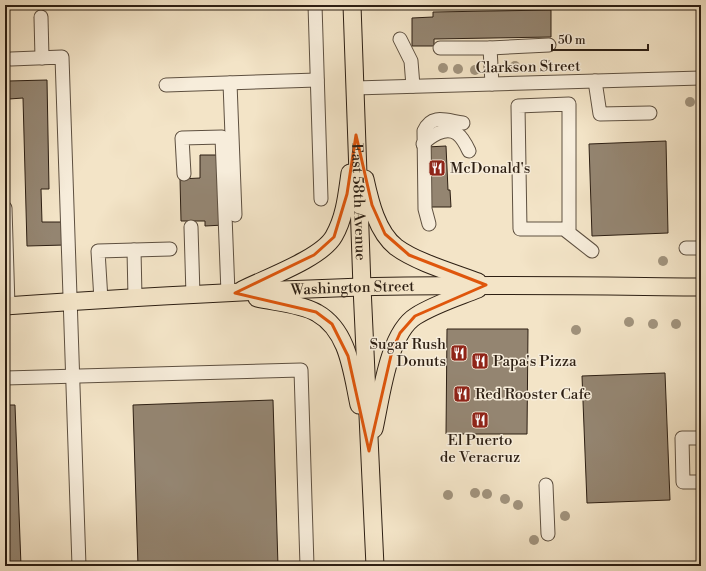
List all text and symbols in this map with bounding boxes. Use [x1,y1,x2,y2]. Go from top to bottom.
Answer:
scale bar [552,26,648,52]
text: 50 m [558,33,586,48]
street label: Clarkson Street [475,57,581,77]
street label: East 58th Avenue [347,143,371,261]
restaurant icon: McDonald's [427,158,447,178]
place label: McDonald's [450,159,530,178]
street label: Washington Street [289,276,415,299]
place label: Sugar Rush Donuts [369,335,446,371]
restaurant icon: Sugar Rush Donuts [449,343,469,363]
restaurant icon: Papa's Pizza [470,351,490,371]
place label: Papa's Pizza [493,352,577,371]
restaurant icon: Red Rooster Cafe [452,384,472,404]
place label: Red Rooster Cafe [475,385,591,404]
restaurant icon: El Puerto de Veracruz [470,410,490,430]
place label: El Puerto de Veracruz [440,431,520,467]

